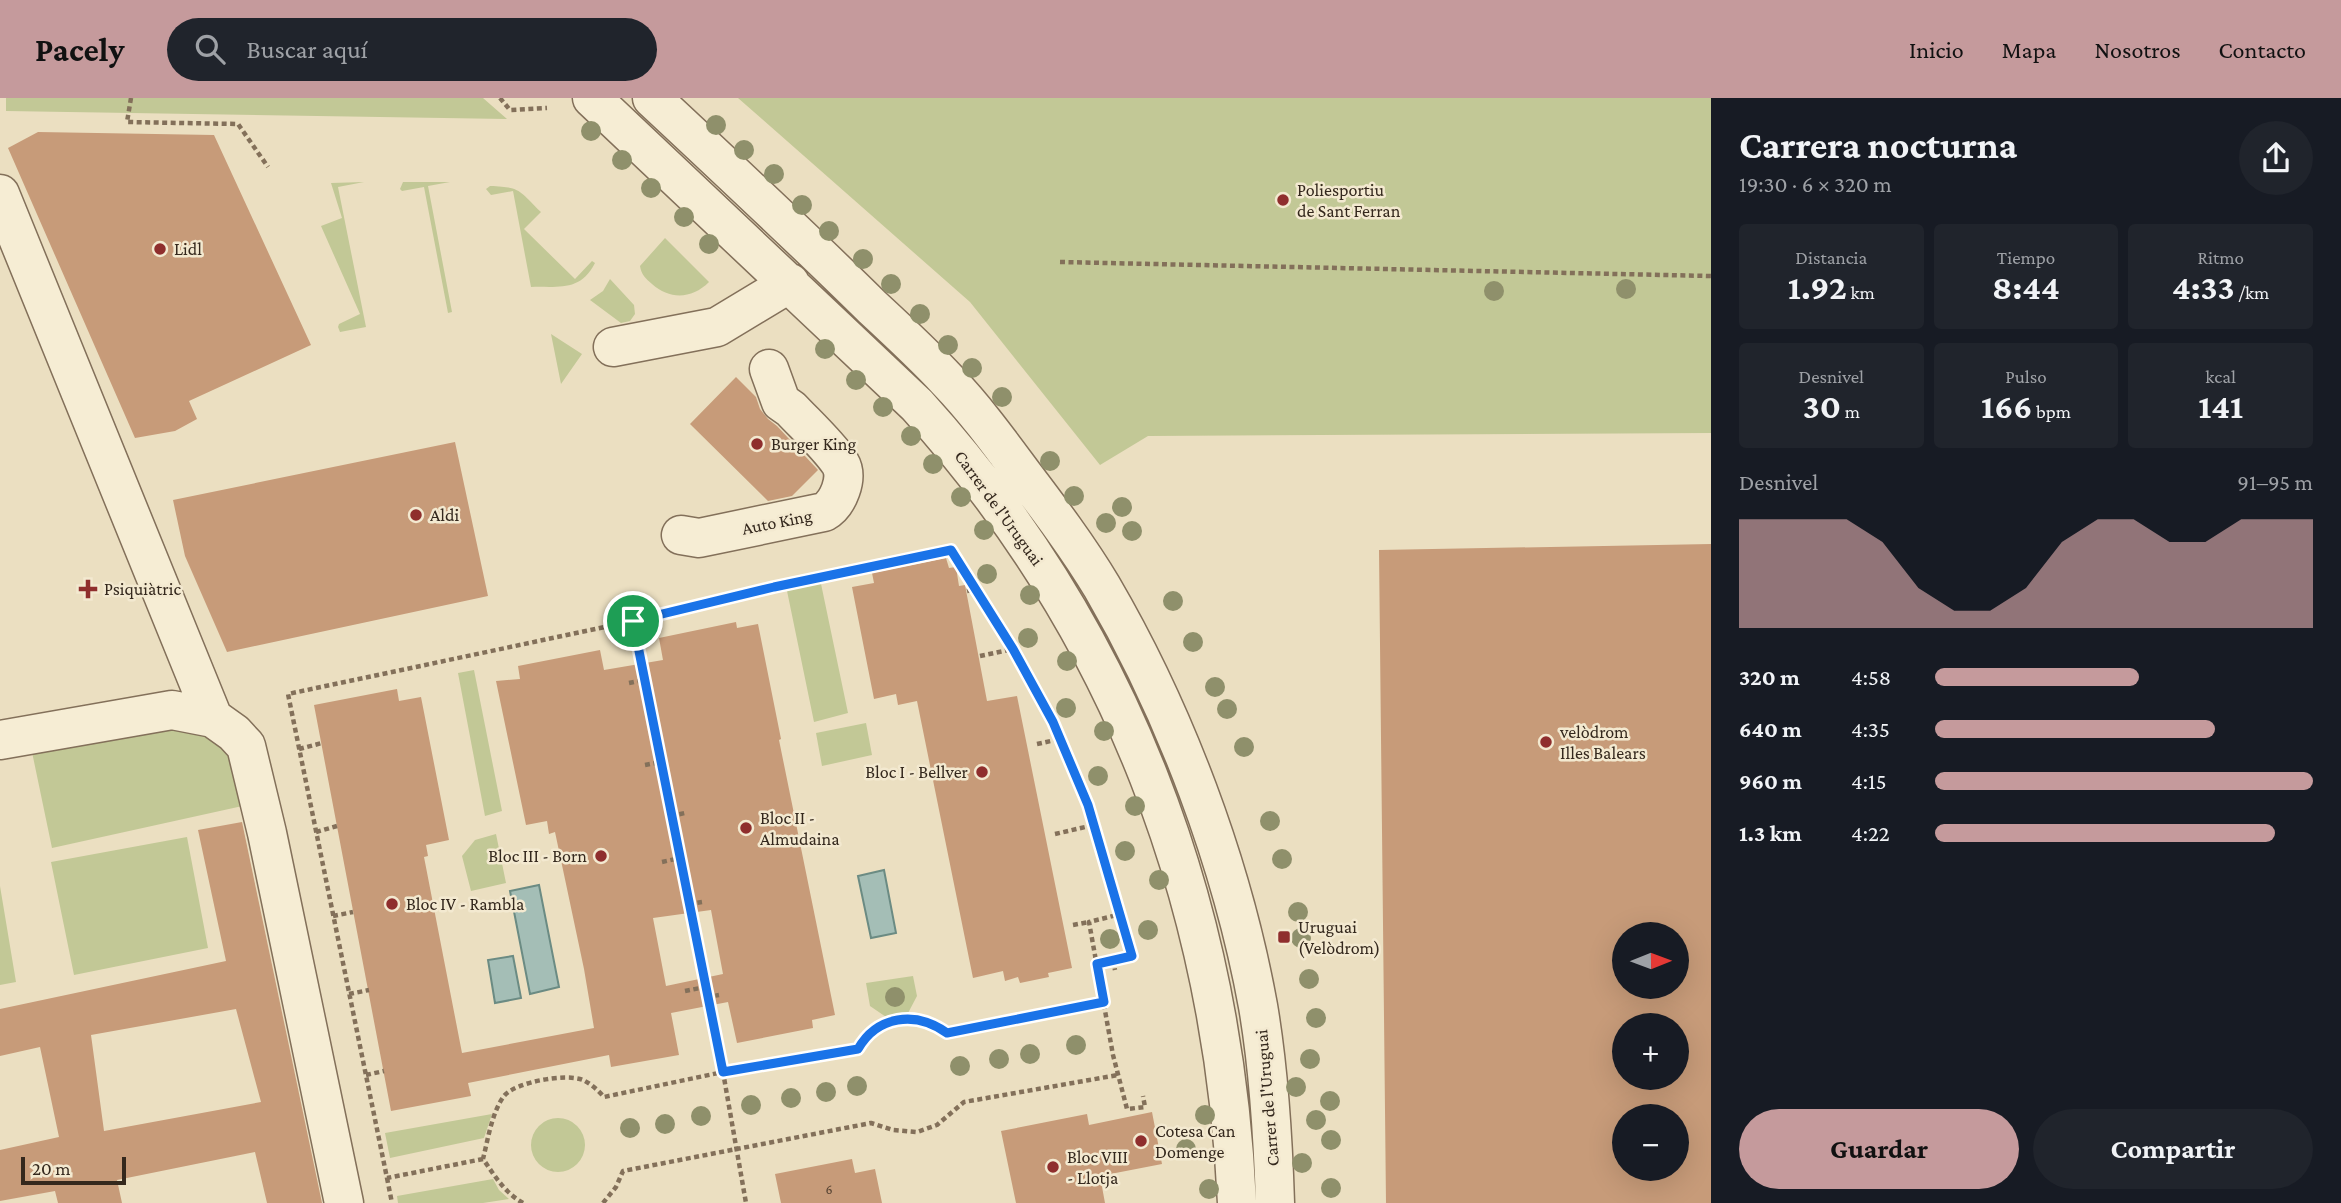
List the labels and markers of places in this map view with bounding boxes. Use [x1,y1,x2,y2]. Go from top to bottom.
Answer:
place label: Poliesportiu de Sant Ferran [1297,180,1401,221]
marker: Poliesportiu de Sant Ferran [1275,192,1291,208]
place label: Lidl [174,239,202,259]
marker: Lidl [152,241,168,257]
place label: Burger King [771,434,856,454]
marker: Burger King [749,436,765,452]
place label: Aldi [430,505,459,525]
marker: Aldi [408,507,424,523]
marker: Psiquiàtric [78,579,98,599]
place label: Psiquiàtric [104,579,181,599]
pin [603,591,663,651]
place label: velòdrom Illes Balears [1559,722,1646,763]
marker: velòdrom Illes Balears [1538,734,1554,750]
place label: Bloc I - Bellver [865,762,969,782]
marker: Bloc I - Bellver [974,764,990,780]
place label: Bloc II - Almudaina [760,808,840,849]
marker: Bloc II - Almudaina [738,820,754,836]
place label: Bloc III - Born [488,846,587,866]
marker: Bloc III - Born [593,848,609,864]
place label: Bloc IV - Rambla [406,894,524,914]
marker: Bloc IV - Rambla [384,896,400,912]
place label: Uruguai (Velòdrom) [1298,917,1380,959]
marker: Uruguai (Velòdrom) [1276,929,1292,945]
place label: Cotesa Can Domenge [1155,1121,1236,1162]
marker: Cotesa Can Domenge [1133,1133,1149,1149]
place label: Bloc VIII - Llotja [1067,1147,1128,1189]
marker: Bloc VIII - Llotja [1045,1159,1061,1175]

